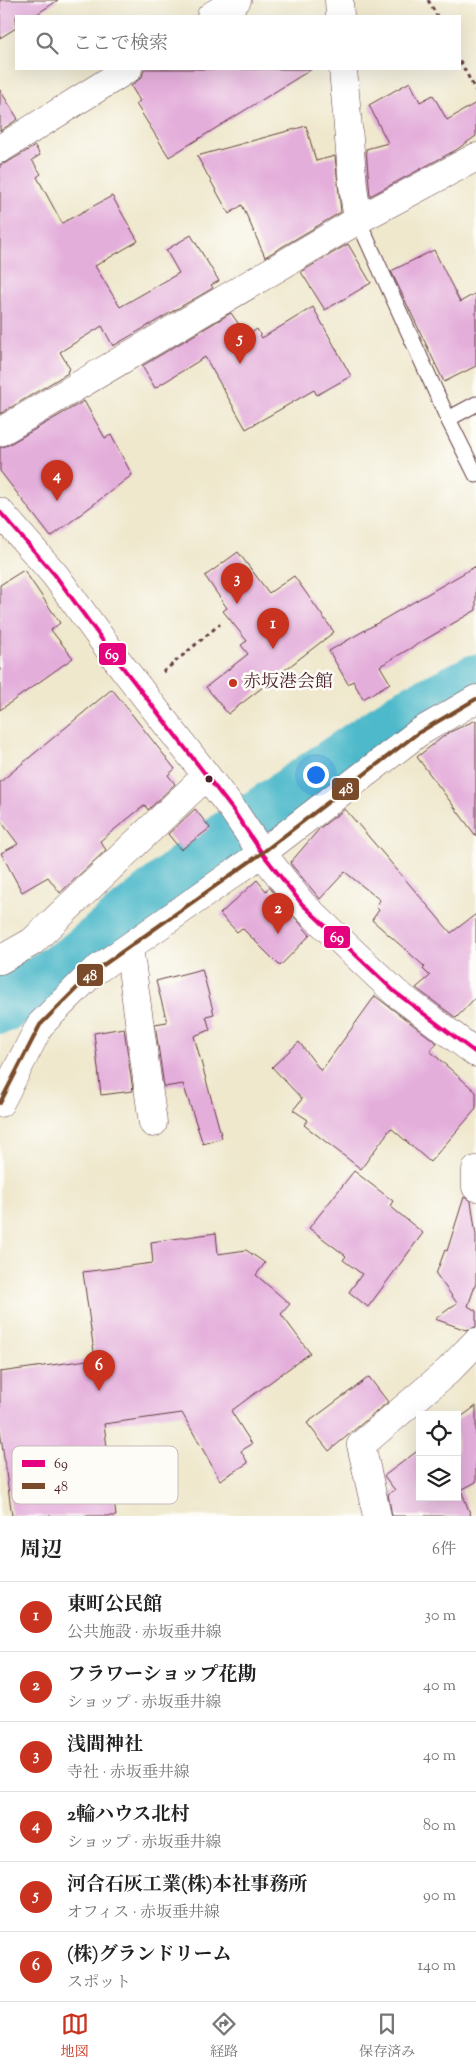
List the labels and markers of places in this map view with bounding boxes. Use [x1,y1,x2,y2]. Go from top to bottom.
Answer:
pin: 5 [224,323,256,364]
pin: 4 [41,460,73,501]
pin: 3 [221,563,253,604]
pin: 1 [257,608,289,649]
place label: 赤坂港会館 [243,670,333,696]
marker: 赤坂港会館 [227,677,239,689]
unlabelled marker [204,774,214,784]
pin: 2 [262,893,294,934]
pin: 6 [83,1350,115,1391]

